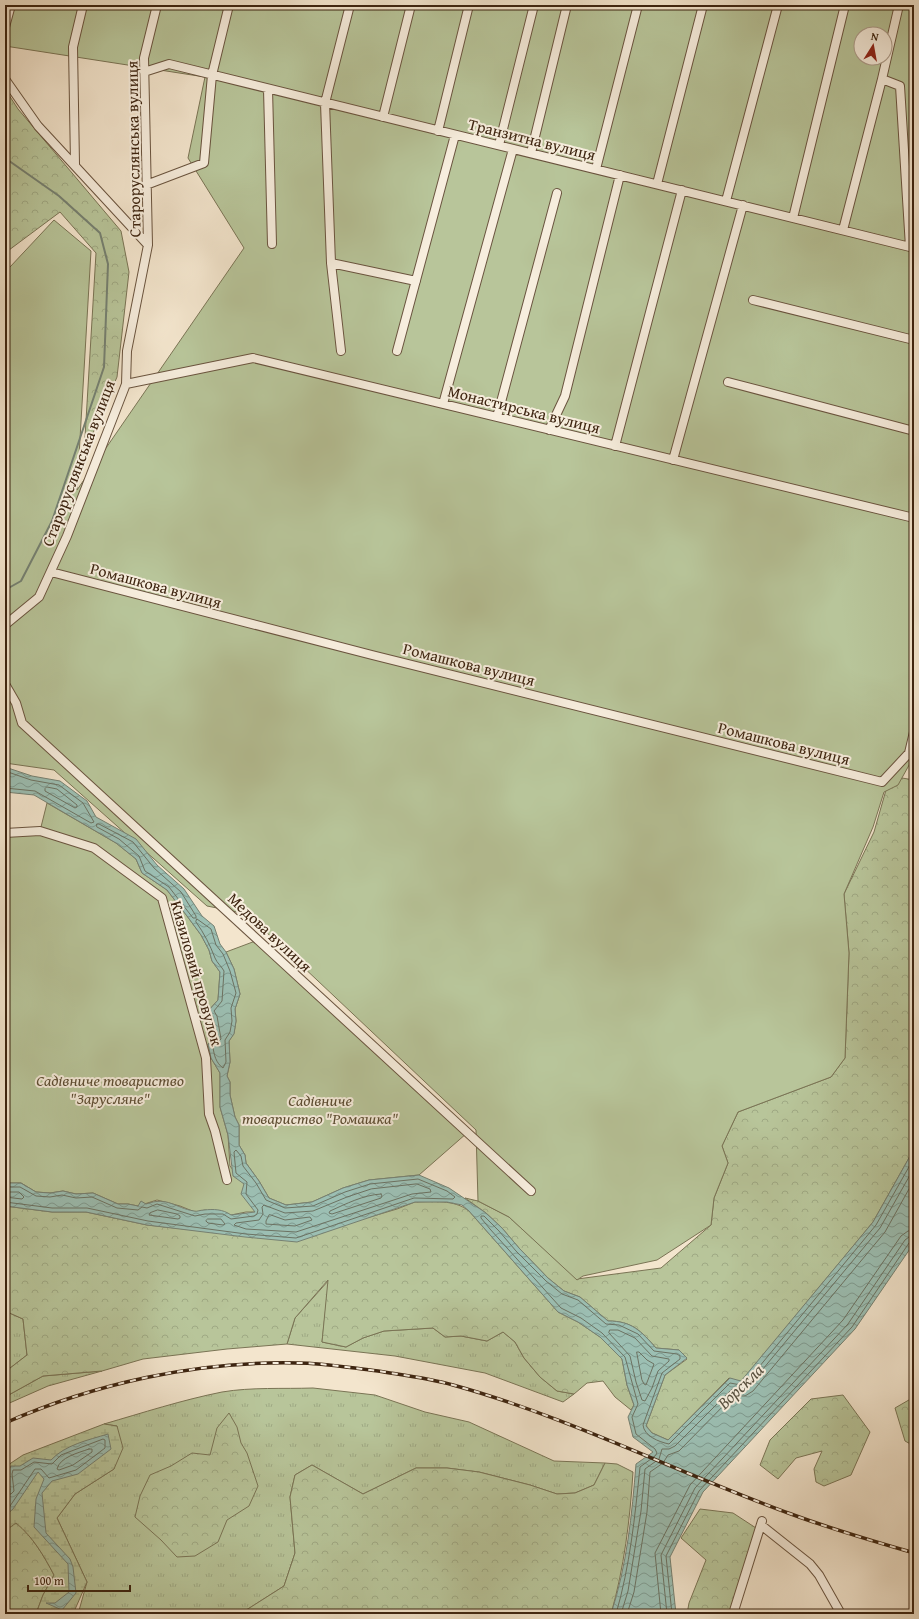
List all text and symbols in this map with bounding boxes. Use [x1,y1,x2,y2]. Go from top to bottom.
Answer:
north arrow [853,26,893,66]
text: N [870,28,881,45]
street label: Староруслянська вулиця [119,61,147,237]
street label: Транзитна вулиця [466,112,598,166]
street label: Староруслянська вулиця [35,376,121,550]
street label: Монастирська вулиця [445,378,603,440]
street label: Ромашкова вулиця [88,556,224,614]
street label: Ромашкова вулиця [401,636,537,692]
street label: Ромашкова вулиця [716,715,852,771]
street label: Медова вулиця [223,887,317,977]
street label: Кизиловий провулок [165,897,229,1049]
park label: Садівниче товариство "Зарусляне" [36,1068,184,1110]
park label: Садівниче товариство "Ромашка" [242,1088,399,1130]
water label: Ворскла [710,1357,769,1415]
scale bar [28,1567,130,1593]
text: 100 m [34,1572,64,1589]

